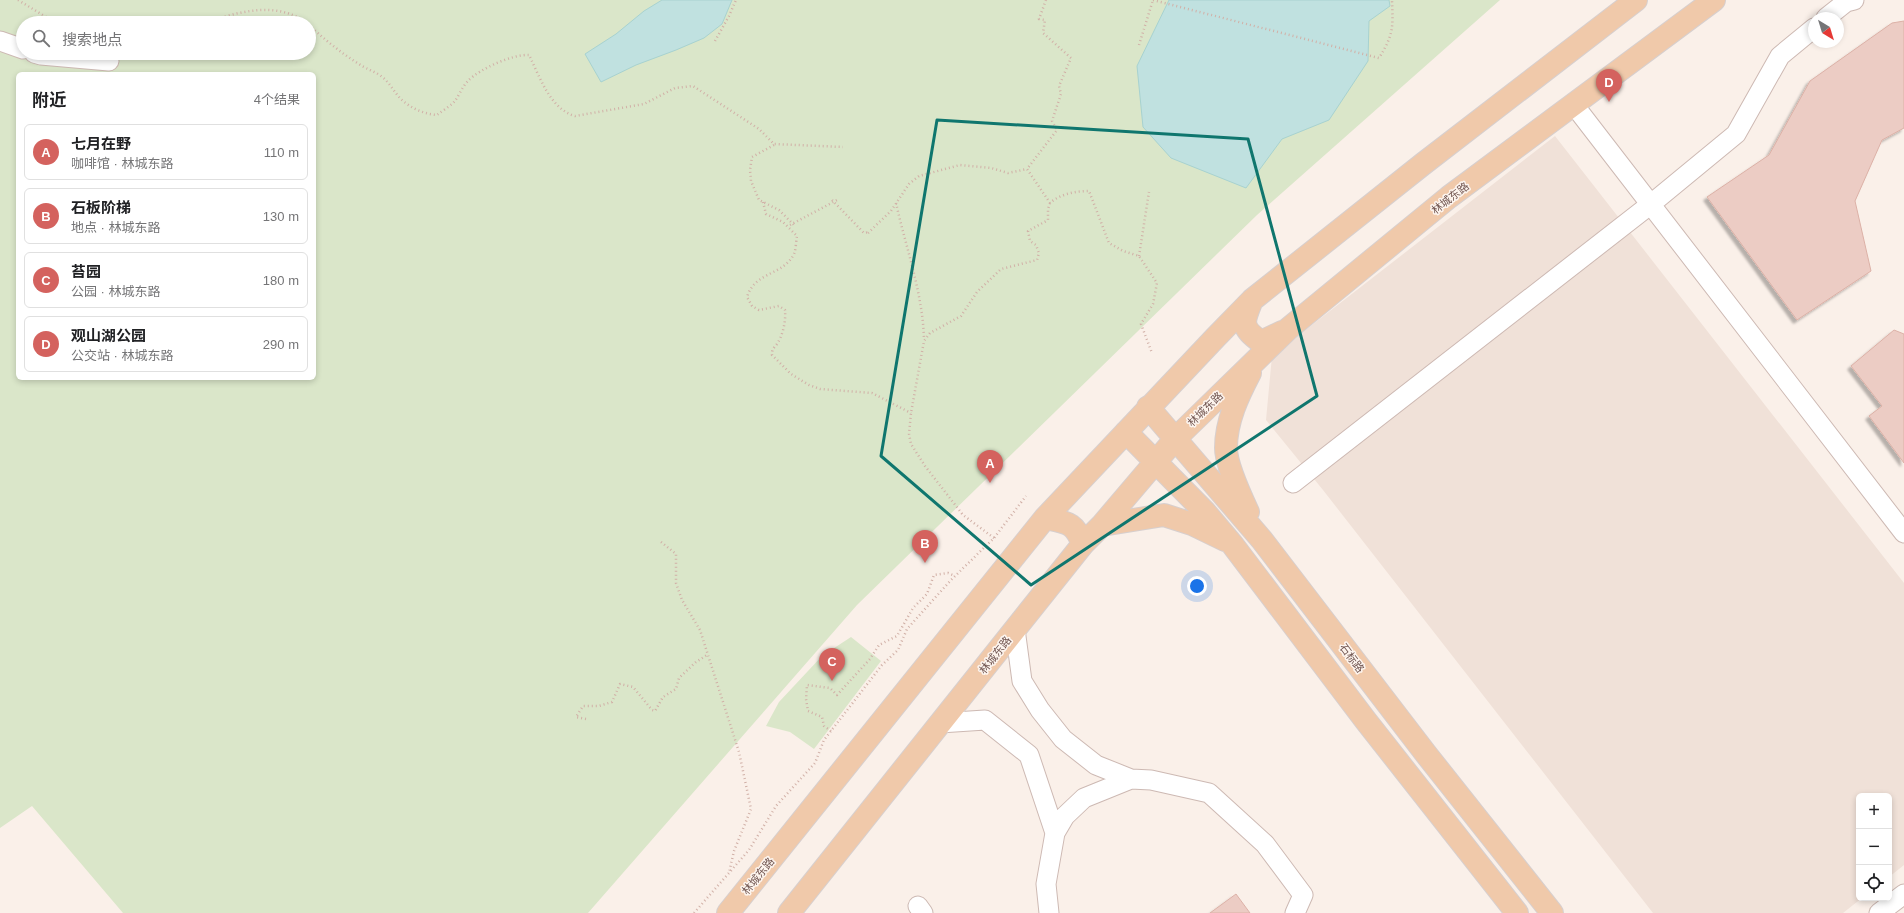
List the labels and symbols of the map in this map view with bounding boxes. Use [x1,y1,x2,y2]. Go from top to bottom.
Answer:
north arrow [1808,12,1844,48]
pin: D [1596,69,1622,102]
street label: 林城东路 [1429,180,1471,216]
street label: 林城东路 [1185,389,1225,429]
pin: A [977,450,1003,483]
pin: B [912,530,938,563]
your location [1187,576,1207,596]
street label: 林城东路 [977,634,1013,676]
street label: 石标路 [1337,641,1367,675]
pin: C [819,648,845,681]
street label: 林城东路 [739,855,777,897]

